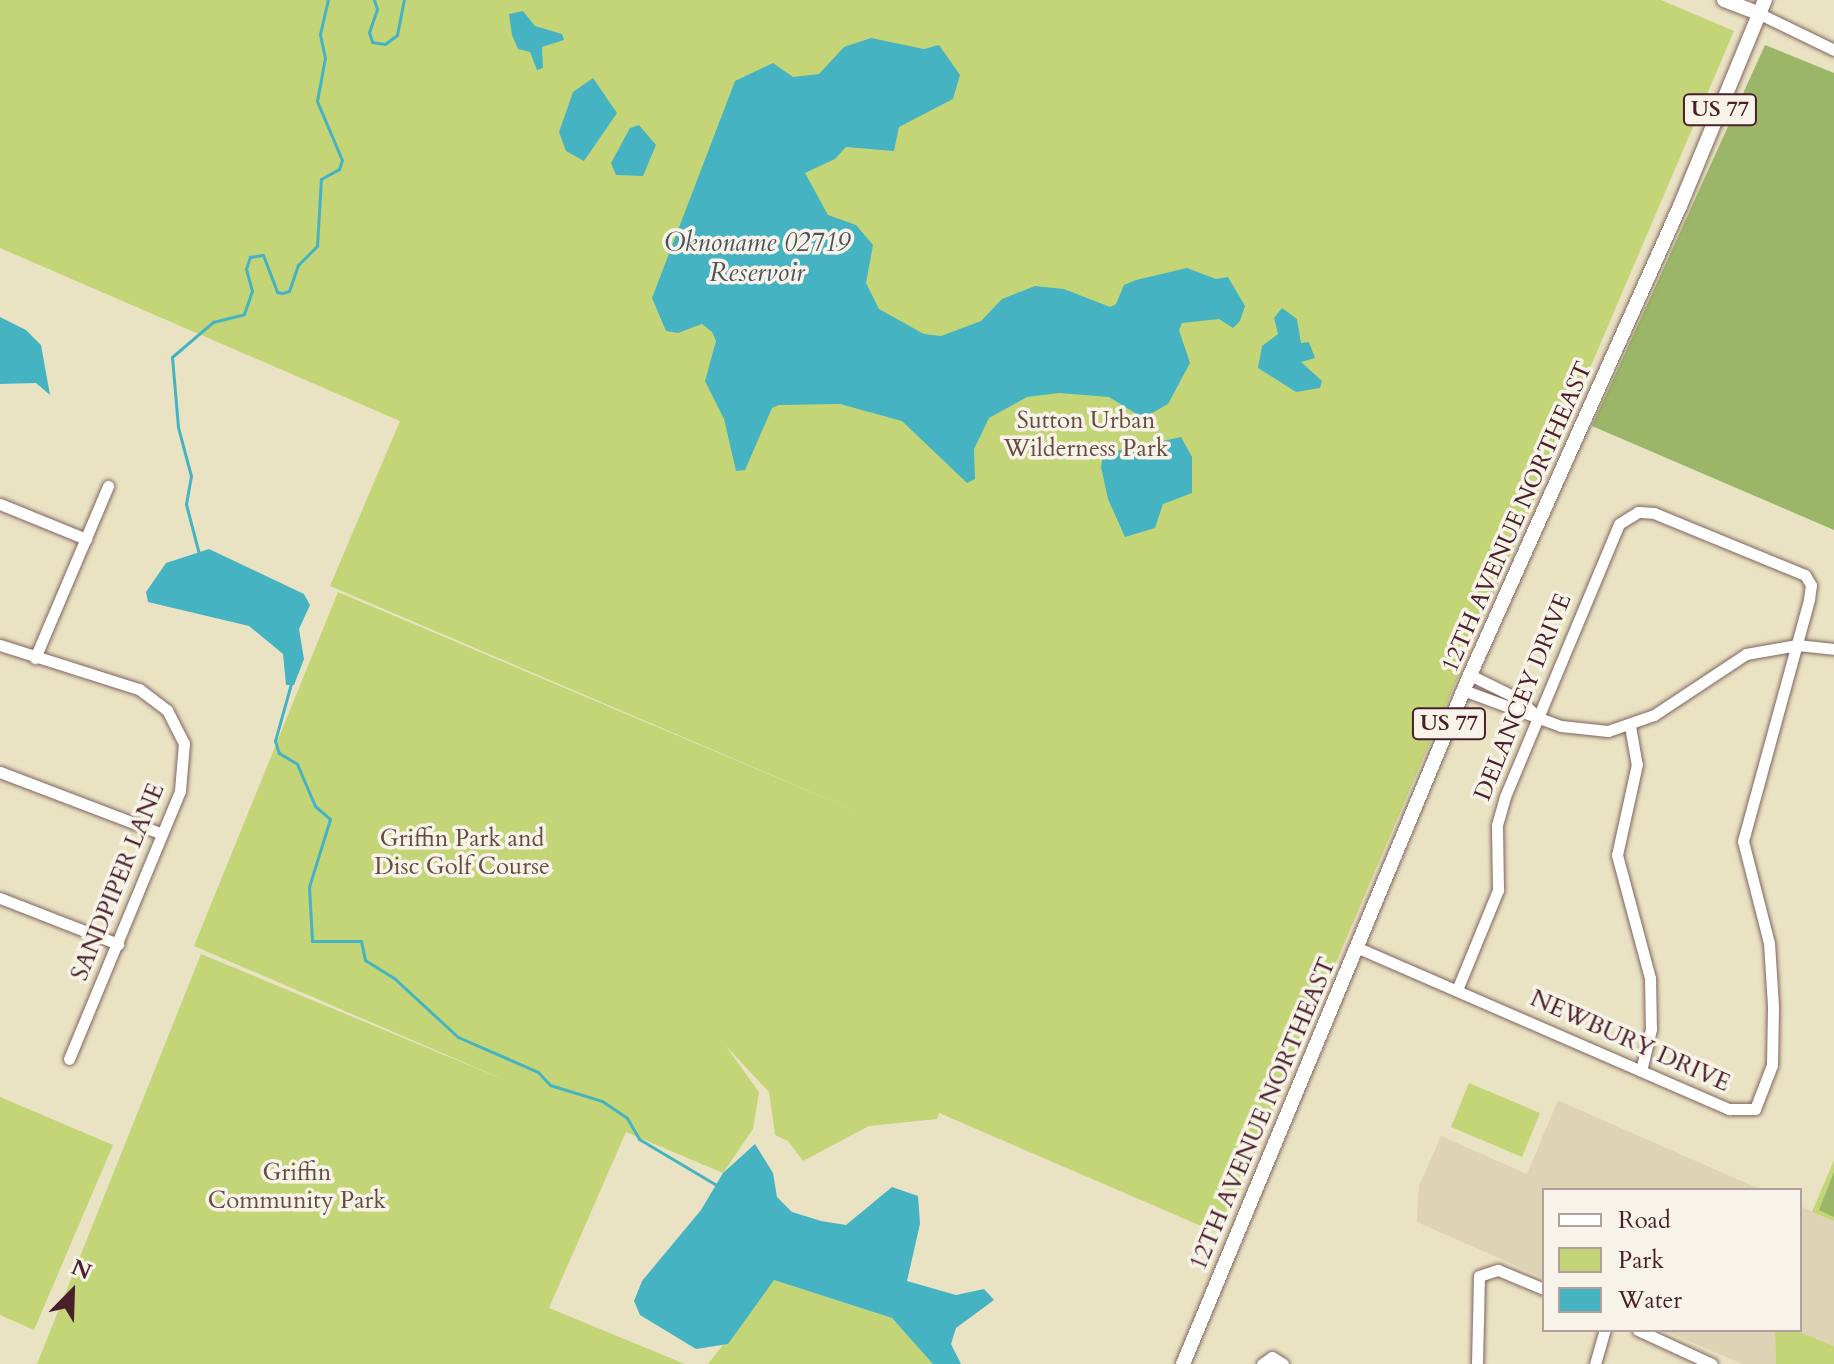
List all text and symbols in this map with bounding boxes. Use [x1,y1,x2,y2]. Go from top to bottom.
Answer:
road number: US 77 [1682,92,1758,128]
water label: Oknoname 02719 Reservoir [664,227,850,288]
street label: 12TH AVENUE NORTHEAST [1435,357,1599,677]
park label: Sutton Urban Wilderness Park [1004,407,1168,463]
street label: DELANCEY DRIVE [1468,589,1578,805]
road number: US 77 [1411,706,1487,742]
street label: SANDPIPER LANE [65,779,171,985]
park label: Griffin Park and Disc Golf Course [374,825,550,881]
street label: 12TH AVENUE NORTHEAST [1184,953,1342,1275]
street label: NEWBURY DRIVE [1526,984,1734,1098]
park label: Griffin Community Park [208,1159,386,1215]
legend [1542,1188,1802,1332]
text: Road [1618,1204,1671,1237]
text: Park [1618,1244,1664,1277]
north arrow [32,1252,112,1332]
text: N [67,1252,96,1287]
text: Water [1618,1284,1682,1317]

